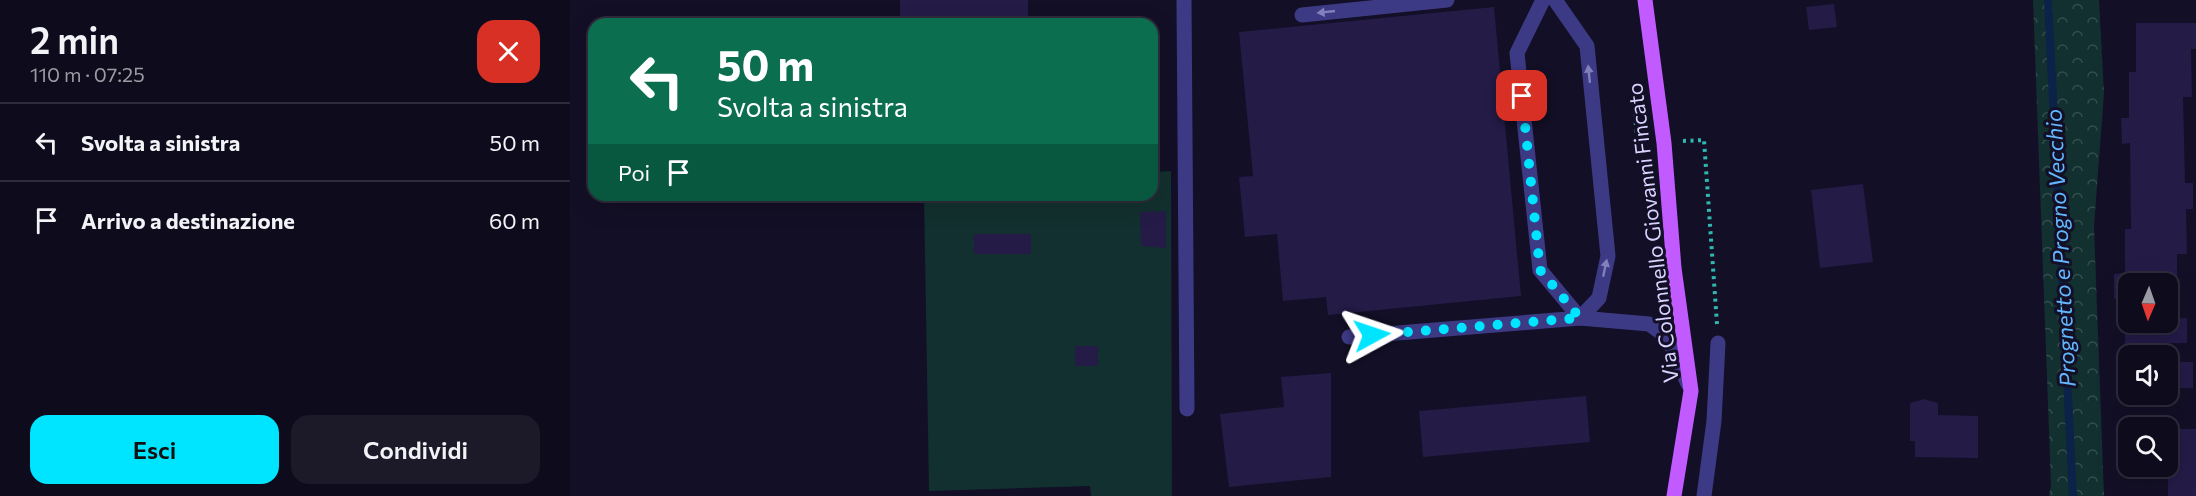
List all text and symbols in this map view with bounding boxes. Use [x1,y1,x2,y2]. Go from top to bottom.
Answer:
one-way arrow [1317,8,1336,17]
text: 2 min [30,17,119,61]
button: close [477,20,540,83]
text: 50 m [717,38,814,90]
icon: left [618,42,696,120]
text: 110 m · 07:25 [30,62,145,86]
one-way arrow [1584,64,1594,83]
pin [1496,70,1547,121]
icon: arrive [1505,79,1538,112]
street label: Via Colonnello Giovanni Fincato [1621,82,1683,384]
text: Svolta a sinistra [717,90,908,123]
water label: Prognetto e Progno Vecchio [2039,108,2081,388]
icon: left [30,126,63,159]
text: Svolta a sinistra [81,129,240,156]
text: 50 m [490,129,540,156]
icon: arrive [662,156,695,189]
text: Poi [618,159,650,186]
icon: arrive [30,204,63,237]
text: Arrivo a destinazione [81,207,295,234]
text: 60 m [489,207,540,234]
one-way arrow [1601,258,1610,277]
north arrow [2118,273,2178,333]
map controls [2118,273,2178,477]
position arrow [1340,303,1404,367]
button: sound [2118,345,2178,405]
button: Esci [30,415,279,484]
button: Condividi [291,415,540,484]
button: search [2118,417,2178,477]

